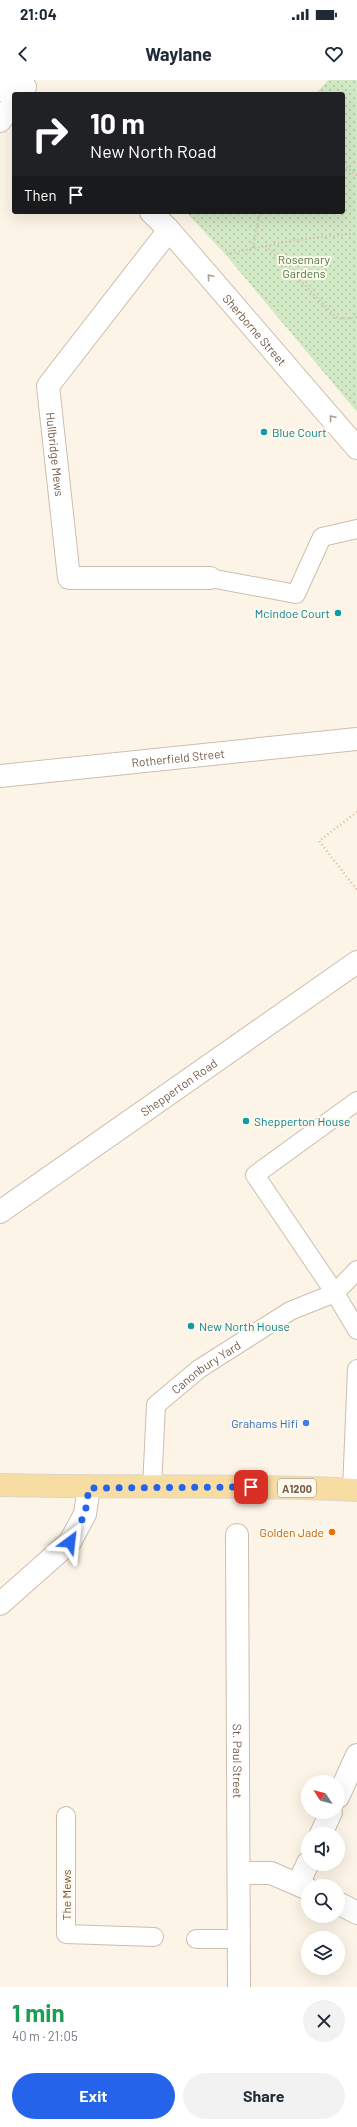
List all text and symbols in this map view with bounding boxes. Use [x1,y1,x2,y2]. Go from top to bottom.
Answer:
text: 21:04 [20,5,57,23]
icon: back [12,43,34,65]
text: Waylane [145,43,212,65]
icon: heart [323,43,345,65]
text: 10 m [90,106,145,140]
icon: right [24,108,76,160]
text: New North Road [90,140,217,162]
icon: arrive [65,184,87,206]
text: Then [24,186,57,204]
park label: Rosemary Gardens [278,252,331,280]
one-way arrow [208,274,215,282]
street label: Sherborne Street [220,291,289,368]
street label: Hullbridge Mews [44,411,67,497]
one-way arrow [329,415,336,423]
place label: Blue Court [272,425,327,439]
marker: Blue Court [259,427,269,437]
place label: Mcindoe Court [255,606,330,620]
marker: Mcindoe Court [333,608,343,618]
street label: Rotherfield Street [131,746,225,769]
street label: Shepperton Road [138,1055,219,1119]
place label: Shepperton House [254,1114,350,1128]
marker: Shepperton House [241,1116,251,1126]
place label: New North House [199,1319,290,1333]
marker: New North House [186,1321,196,1331]
street label: Canonbury Yard [168,1337,243,1396]
place label: Grahams Hifi [231,1416,298,1430]
marker: Grahams Hifi [301,1418,311,1428]
pin [234,1470,268,1504]
icon: arrive [240,1476,262,1498]
road number: A1200 [278,1479,316,1497]
position arrow [49,1521,91,1563]
place label: Golden Jade [260,1525,324,1539]
marker: Golden Jade [327,1527,337,1537]
street label: St. Paul Street [231,1724,245,1798]
north arrow [301,1775,345,1819]
map controls [301,1775,345,1975]
button: sound [301,1827,345,1871]
street label: The Mews [59,1869,73,1920]
button: search [301,1879,345,1923]
button: layers [301,1931,345,1975]
text: 1 min [12,1998,65,2027]
button: close [303,2000,345,2042]
text: 40 m · 21:05 [12,2028,78,2044]
button: Exit [12,2073,175,2119]
button: Share [183,2073,345,2119]

